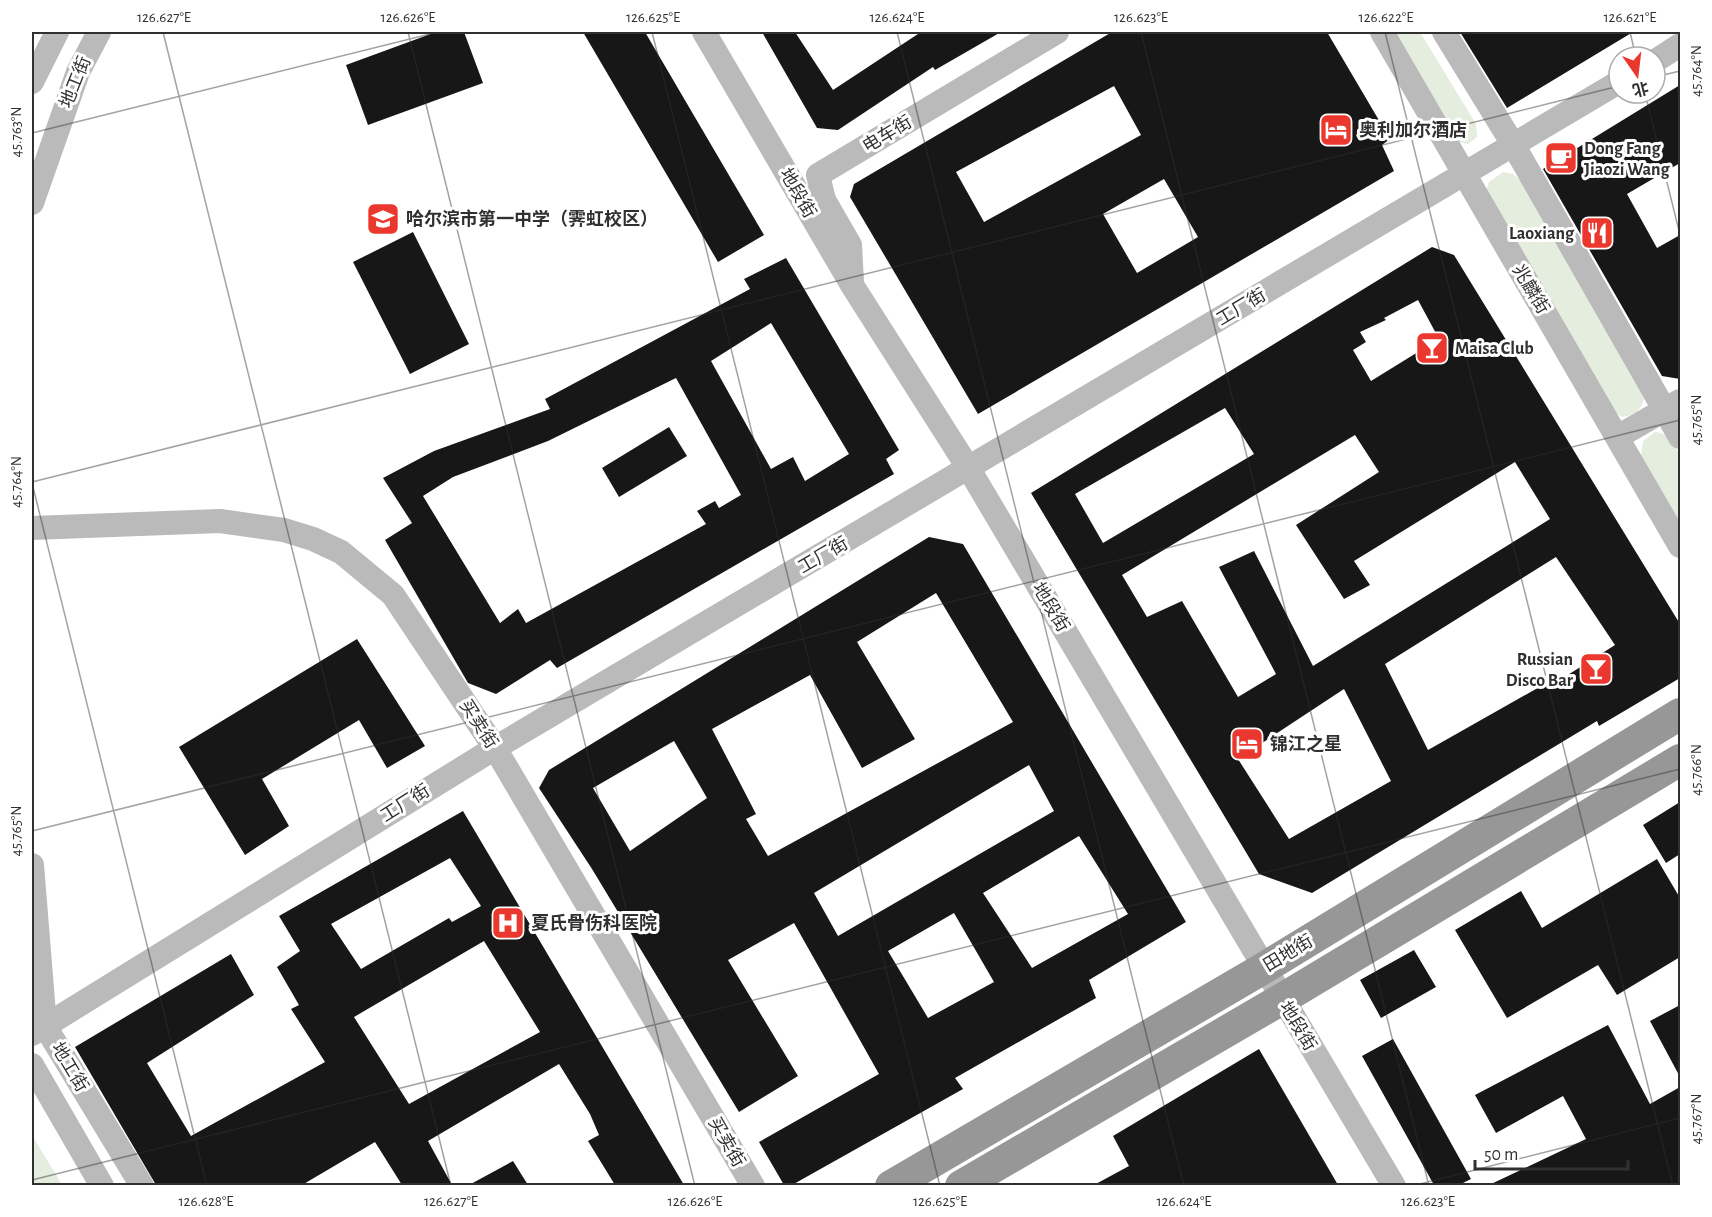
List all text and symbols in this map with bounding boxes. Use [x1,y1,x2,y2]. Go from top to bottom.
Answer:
text: 126.627°E [137,10,191,25]
text: 126.626°E [380,10,436,25]
text: 126.625°E [626,10,680,25]
text: 126.624°E [869,10,925,25]
text: 126.623°E [1114,10,1168,25]
text: 126.622°E [1359,10,1413,25]
text: 126.621°E [1603,10,1657,25]
north arrow [1607,45,1667,105]
text: 45.764°N [1689,45,1704,97]
street label: 地工街 [56,53,94,111]
text: 北 [1631,79,1650,99]
text: 45.763°N [9,106,24,158]
street label: 电车街 [859,112,915,156]
hotel icon: 奥利加尔酒店 [1318,112,1354,148]
place label: 奥利加尔酒店 [1359,120,1467,140]
cafe icon: Dong Fang Jiaozi Wang [1543,140,1579,176]
place label: Dong Fang Jiaozi Wang [1584,140,1670,179]
street label: 地段街 [776,165,820,221]
school or university icon: 哈尔滨市第一中学（霁虹校区） [365,201,401,237]
place label: 哈尔滨市第一中学（霁虹校区） [406,209,658,229]
restaurant icon: Laoxiang [1579,215,1615,251]
place label: Laoxiang [1509,225,1575,243]
street label: 兆麟街 [1509,261,1553,317]
street label: 工厂街 [1213,285,1269,329]
bar icon: Maisa Club [1414,330,1450,366]
place label: Maisa Club [1455,340,1534,358]
text: 45.765°N [1689,394,1704,446]
text: 45.764°N [9,456,24,508]
street label: 工厂街 [795,533,851,577]
street label: 地段街 [1029,579,1073,635]
place label: Russian Disco Bar [1506,651,1574,690]
bar icon: Russian Disco Bar [1578,651,1614,687]
street label: 买卖街 [456,696,502,752]
hotel icon: 锦江之星 [1229,726,1265,762]
place label: 锦江之星 [1270,734,1342,754]
text: 45.766°N [1689,744,1704,796]
street label: 工厂街 [377,780,433,826]
text: 45.765°N [9,805,24,857]
hospital icon: 夏氏骨伤科医院 [490,905,526,941]
place label: 夏氏骨伤科医院 [531,913,657,933]
street label: 田地街 [1260,931,1316,975]
street label: 地段街 [1276,998,1320,1054]
street label: 地工街 [48,1039,92,1095]
text: 45.767°N [1689,1093,1704,1145]
street label: 买卖街 [705,1114,749,1170]
scale bar [1475,1133,1628,1171]
text: 50 m [1484,1146,1518,1164]
text: 126.628°E [178,1194,234,1209]
text: 126.627°E [424,1194,478,1209]
text: 126.626°E [667,1194,723,1209]
text: 126.625°E [913,1194,967,1209]
text: 126.624°E [1156,1194,1212,1209]
text: 126.623°E [1401,1194,1455,1209]

